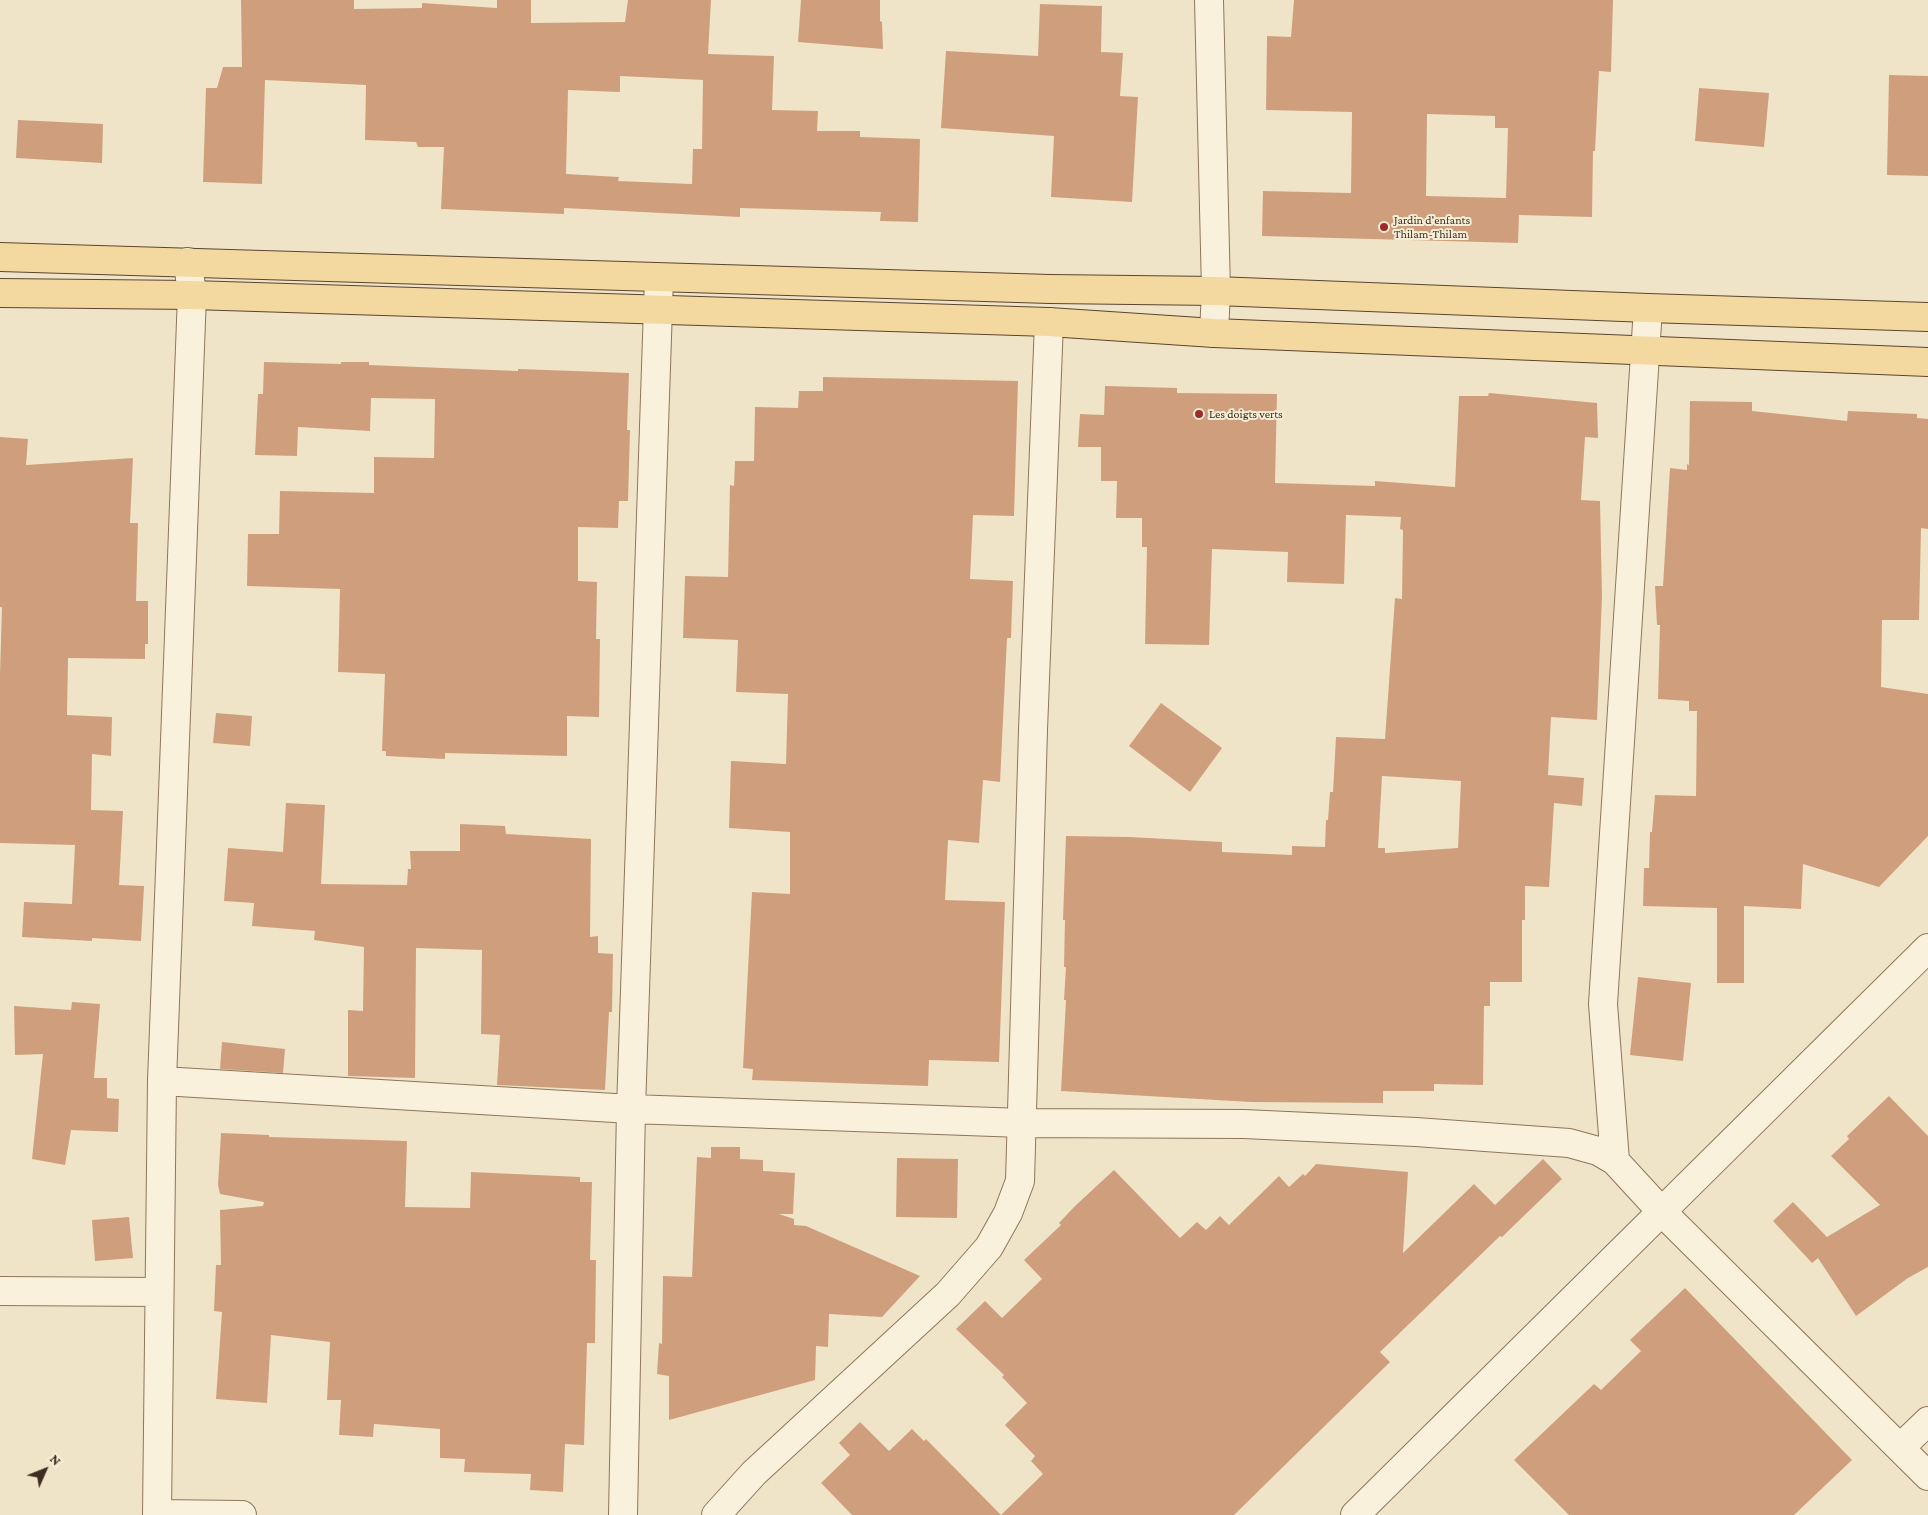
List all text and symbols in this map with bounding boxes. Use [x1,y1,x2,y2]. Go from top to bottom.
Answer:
place label: Jardin d'enfants Thilam-Thilam [1394,213,1470,241]
marker: Jardin d'enfants Thilam-Thilam [1378,221,1390,233]
place label: Les doigts verts [1209,407,1283,421]
marker: Les doigts verts [1193,408,1205,420]
north arrow [20,1445,70,1495]
text: N [47,1451,65,1469]

